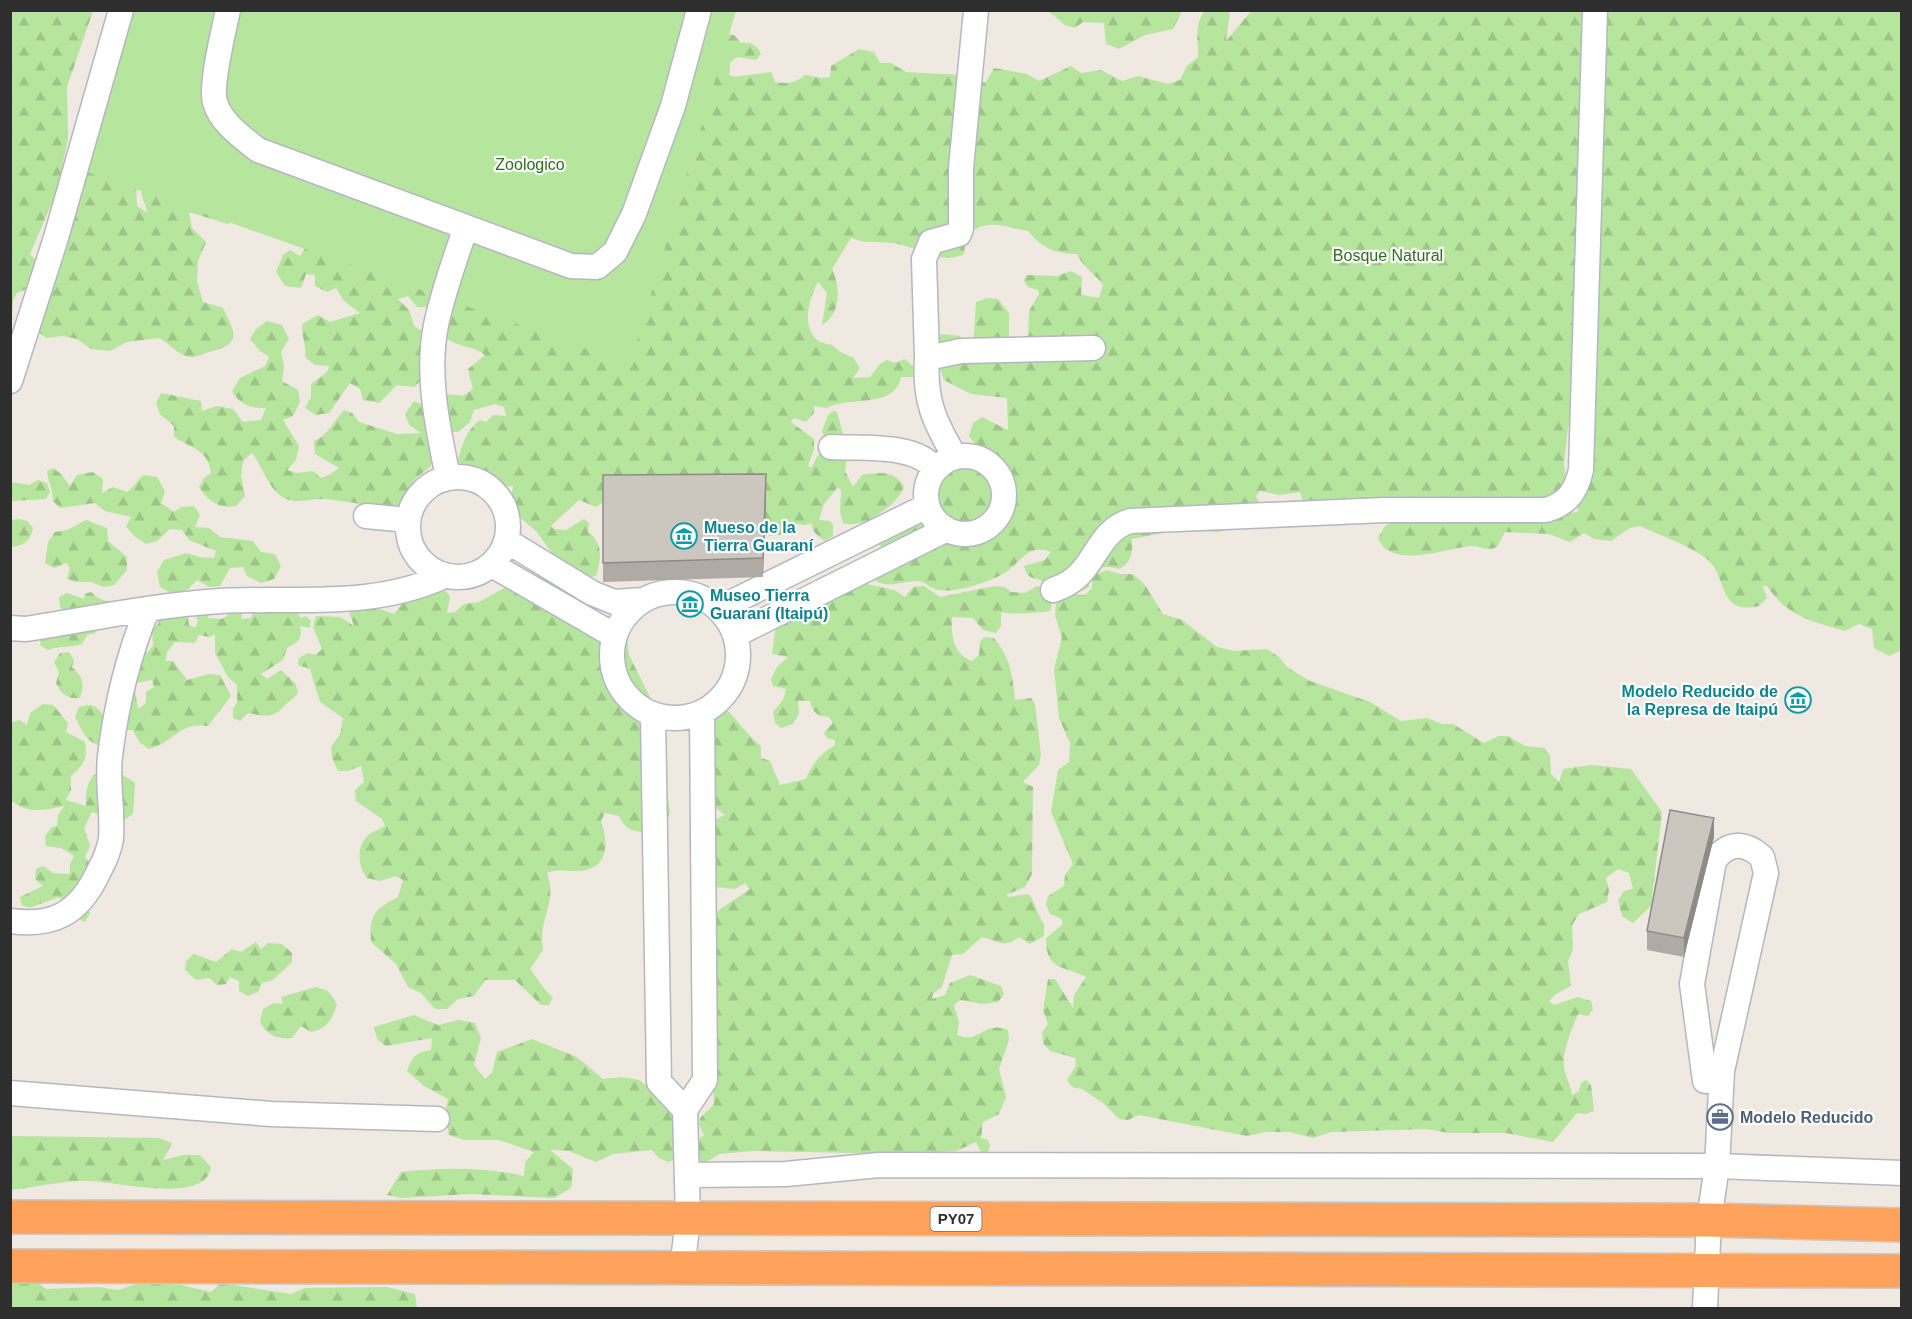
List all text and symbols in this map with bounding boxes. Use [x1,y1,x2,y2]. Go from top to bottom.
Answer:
park label: Zoologico [495,156,565,173]
park label: Bosque Natural [1333,247,1443,264]
place label: Mueso de la Tierra Guaraní [704,519,814,554]
museum icon: Mueso de la Tierra Guaraní [669,521,699,551]
place label: Museo Tierra Guaraní (Itaipú) [710,587,828,622]
museum icon: Museo Tierra Guaraní (Itaipú) [675,589,705,619]
place label: Modelo Reducido de la Represa de Itaipú [1622,683,1778,718]
museum icon: Modelo Reducido de la Represa de Itaipú [1783,685,1813,715]
office icon: Modelo Reducido [1705,1102,1735,1132]
place label: Modelo Reducido [1740,1109,1874,1126]
road number: PY07 [930,1207,982,1231]

